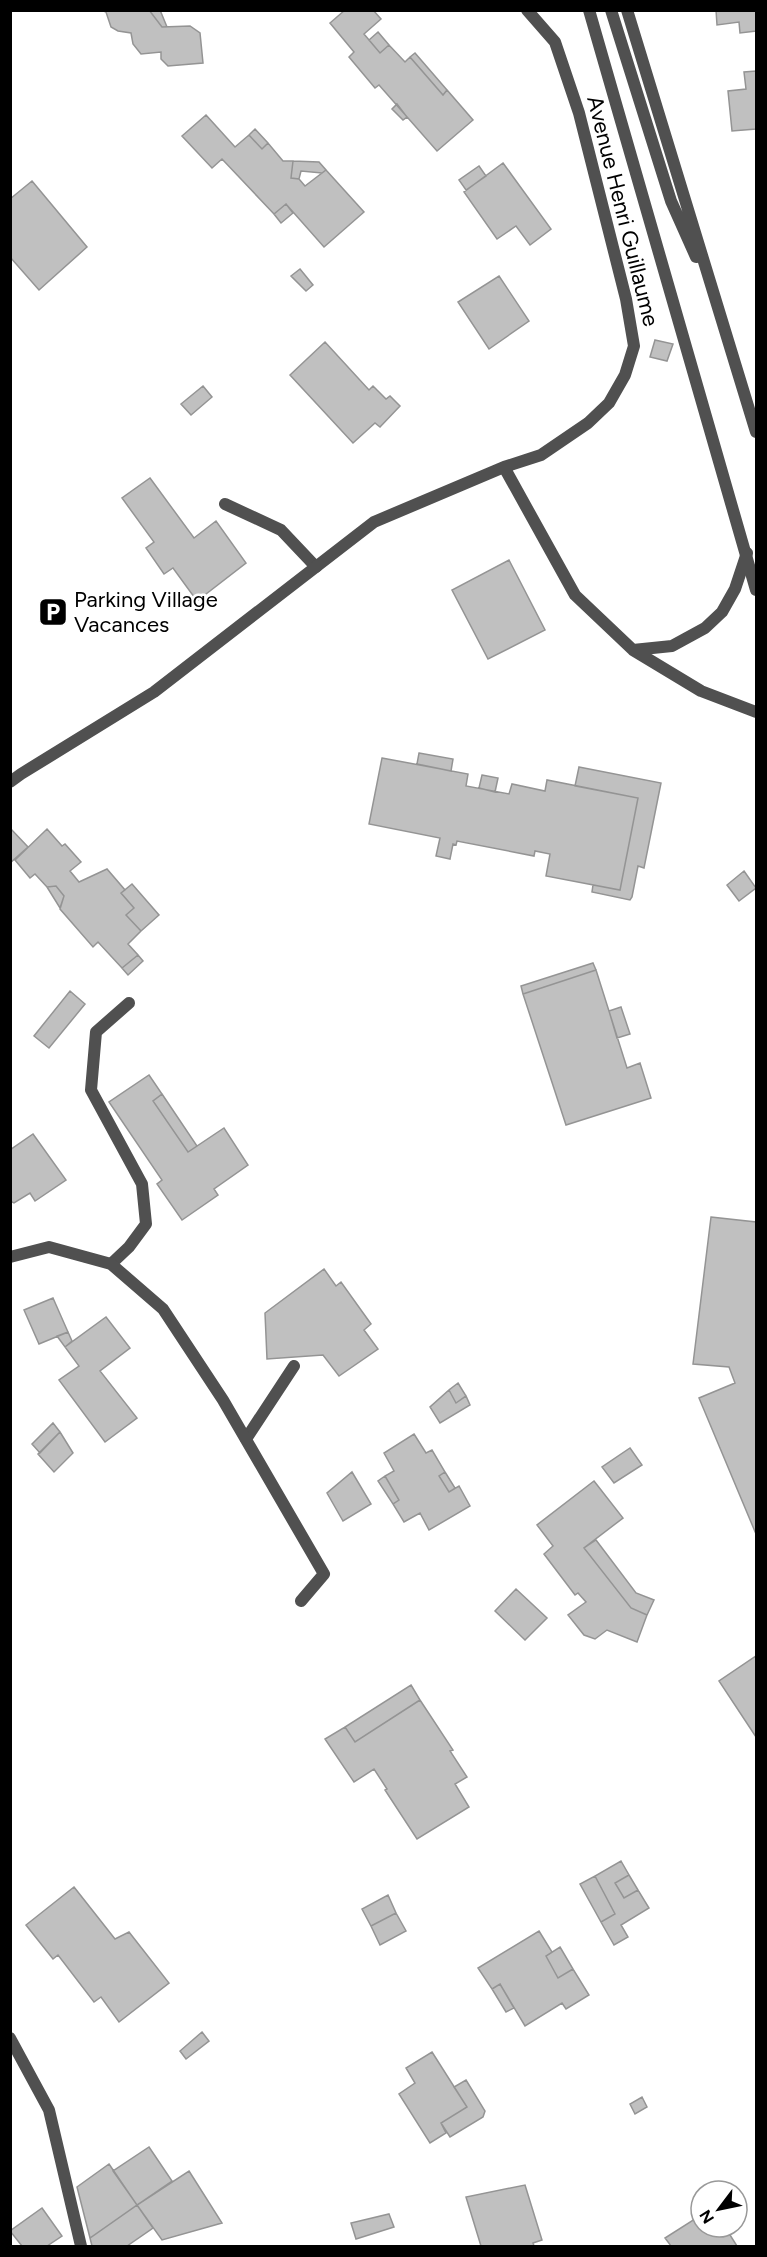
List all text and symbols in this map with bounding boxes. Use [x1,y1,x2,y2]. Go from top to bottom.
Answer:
street label: Avenue Henri Guillaume [581,93,665,329]
place label: Parking Village Vacances [74,586,218,638]
parking icon: Parking Village Vacances [37,596,69,628]
north arrow [689,2179,749,2239]
text: N [695,2206,718,2227]

